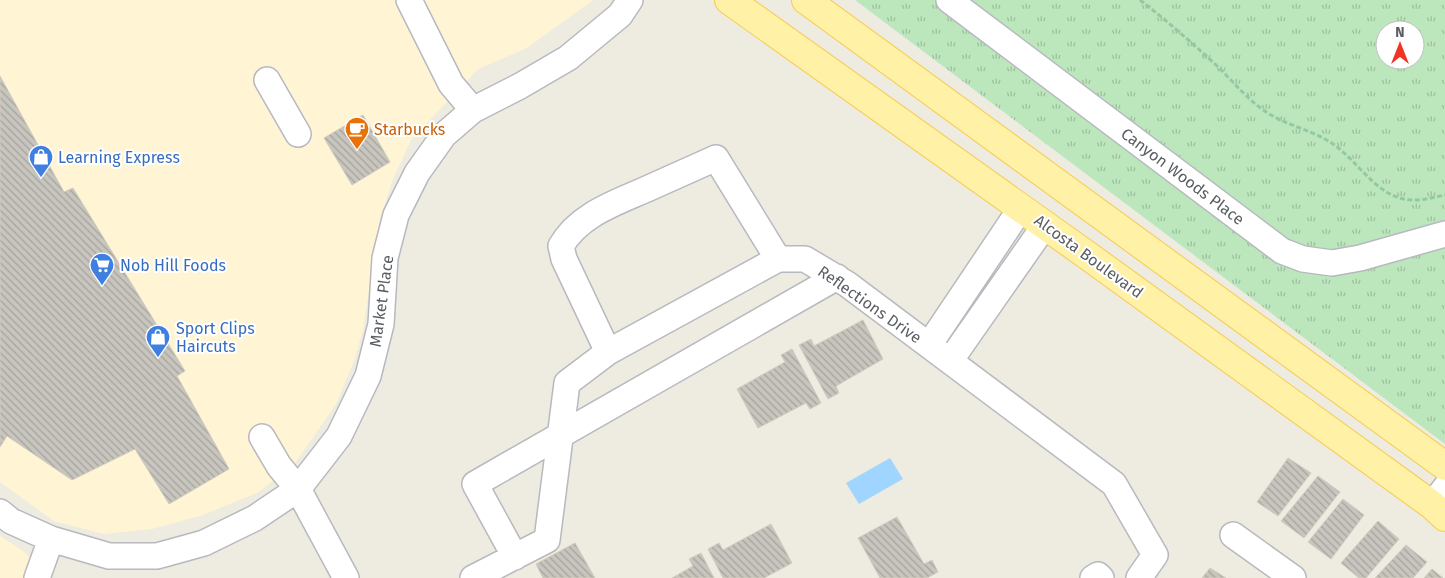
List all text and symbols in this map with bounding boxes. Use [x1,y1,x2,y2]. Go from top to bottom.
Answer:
north arrow [1375,20,1425,70]
text: N [1395,24,1405,41]
cafe icon: Starbucks [344,116,370,150]
place label: Starbucks [374,120,445,139]
street label: Canyon Woods Place [1117,124,1248,229]
shop icon: Learning Express [28,144,54,178]
place label: Learning Express [58,148,180,167]
street label: Alcosta Boulevard [1031,211,1147,302]
supermarket icon: Nob Hill Foods [89,252,115,286]
street label: Market Place [366,254,397,348]
place label: Nob Hill Foods [120,256,226,275]
street label: Reflections Drive [814,262,925,347]
place label: Sport Clips Haircuts [176,319,255,356]
shop icon: Sport Clips Haircuts [145,324,171,358]

